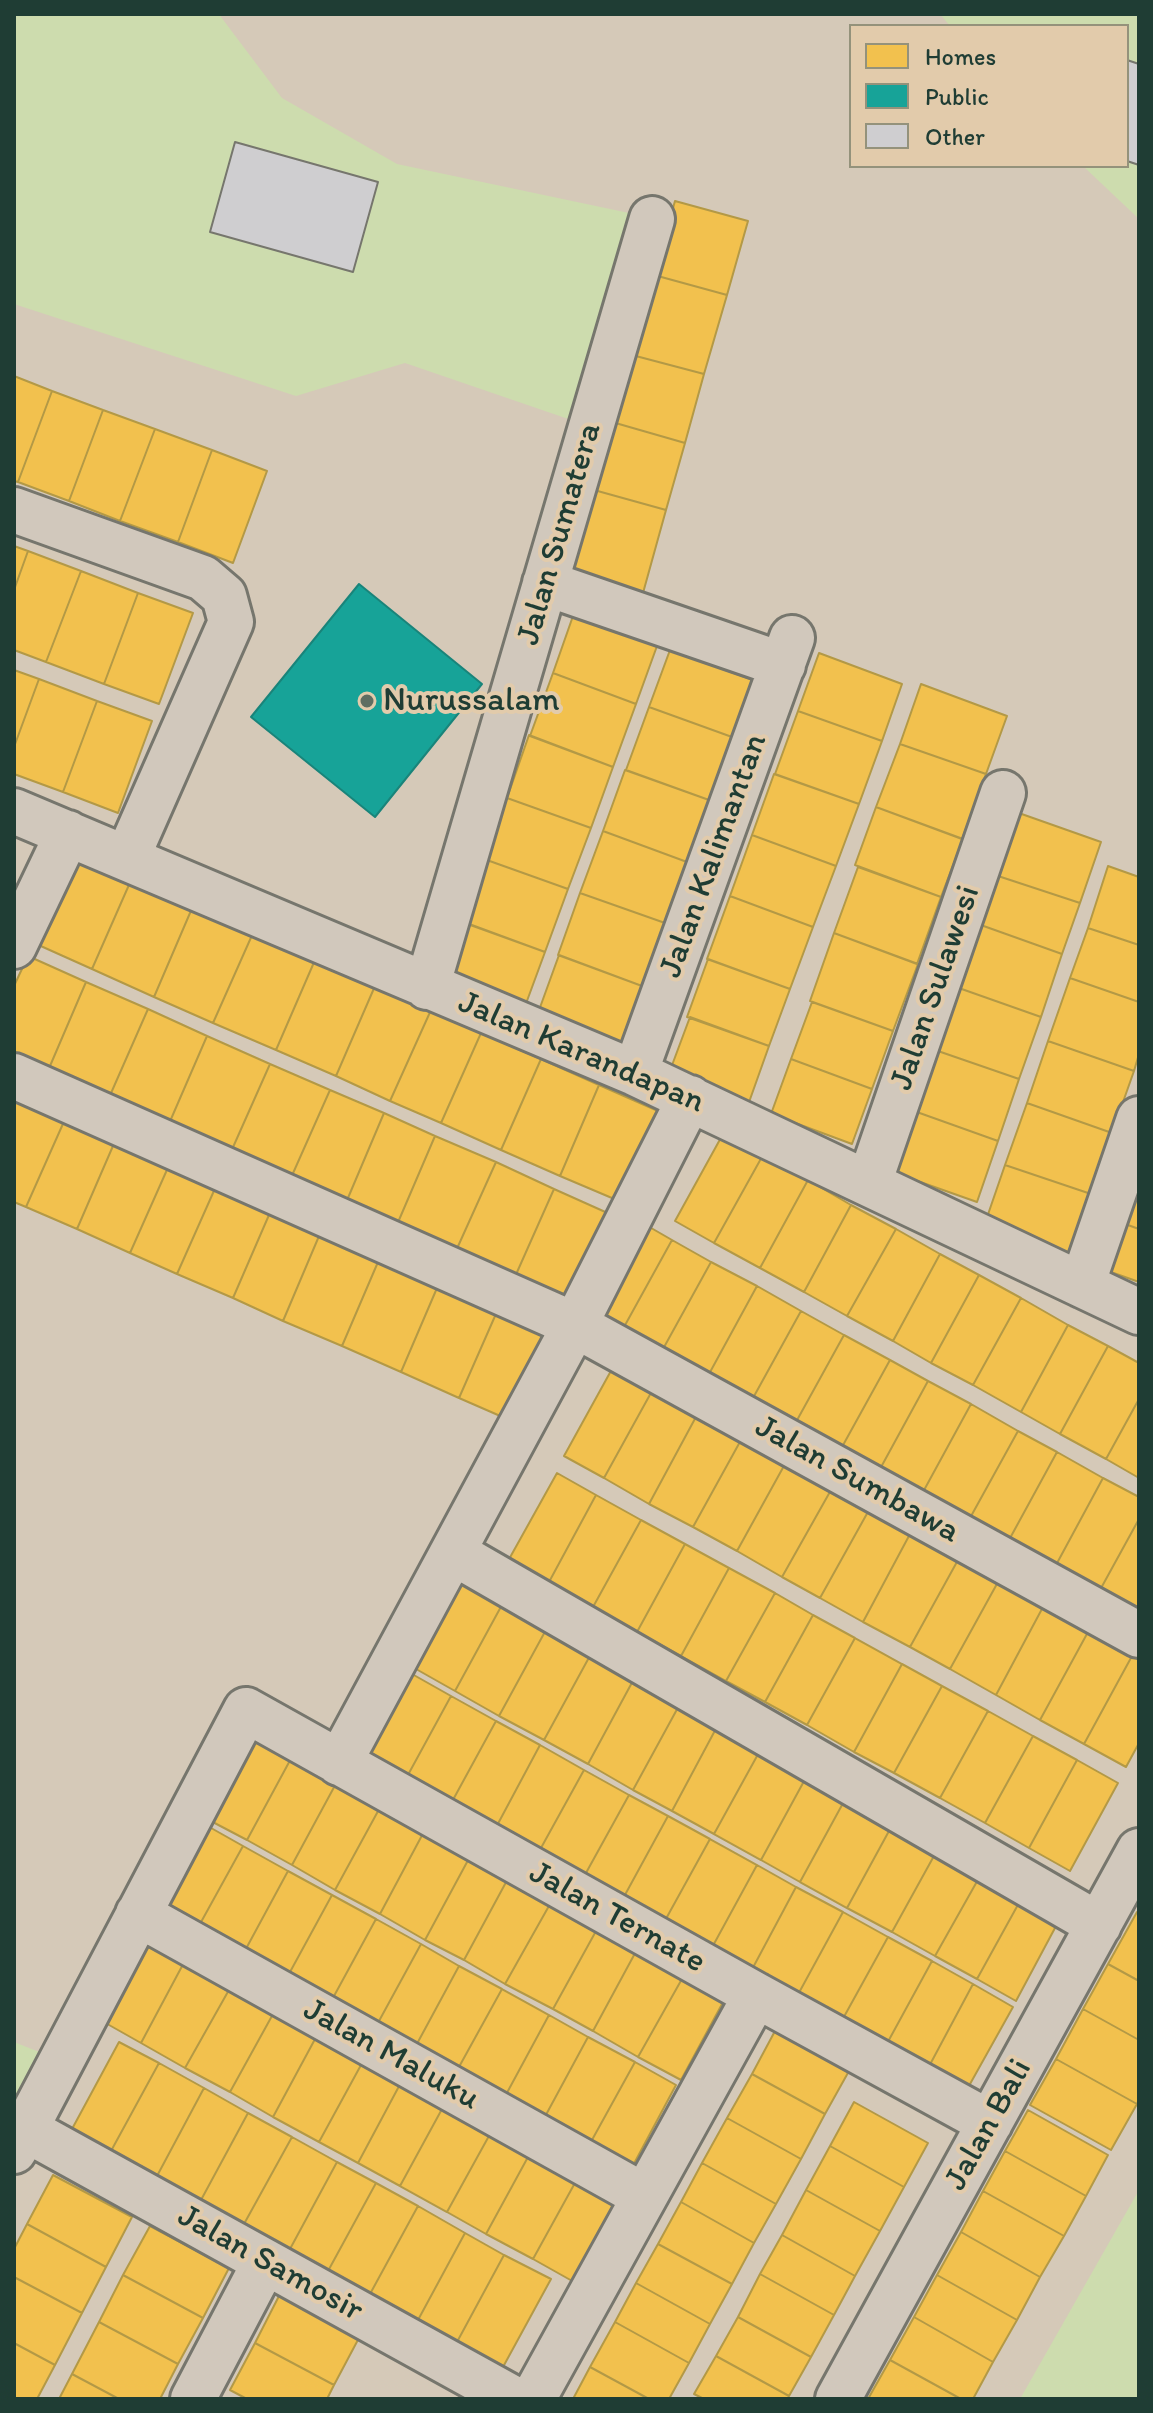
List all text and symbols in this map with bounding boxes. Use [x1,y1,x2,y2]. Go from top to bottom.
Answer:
legend [849,24,1129,168]
text: Homes [925,42,996,71]
text: Public [925,82,989,111]
text: Other [925,122,985,151]
street label: Jalan Sumatera [509,418,611,650]
place label: Nurussalam [383,681,560,721]
marker: Nurussalam [358,692,376,710]
street label: Jalan Kalimantan [651,729,777,983]
street label: Jalan Sulawesi [882,880,990,1096]
street label: Jalan Karandapan [452,983,710,1123]
street label: Jalan Sumbawa [748,1407,966,1553]
street label: Jalan Ternate [522,1853,712,1983]
street label: Jalan Maluku [296,1990,486,2120]
street label: Jalan Bali [936,2052,1042,2198]
street label: Jalan Samosir [170,2196,370,2332]

